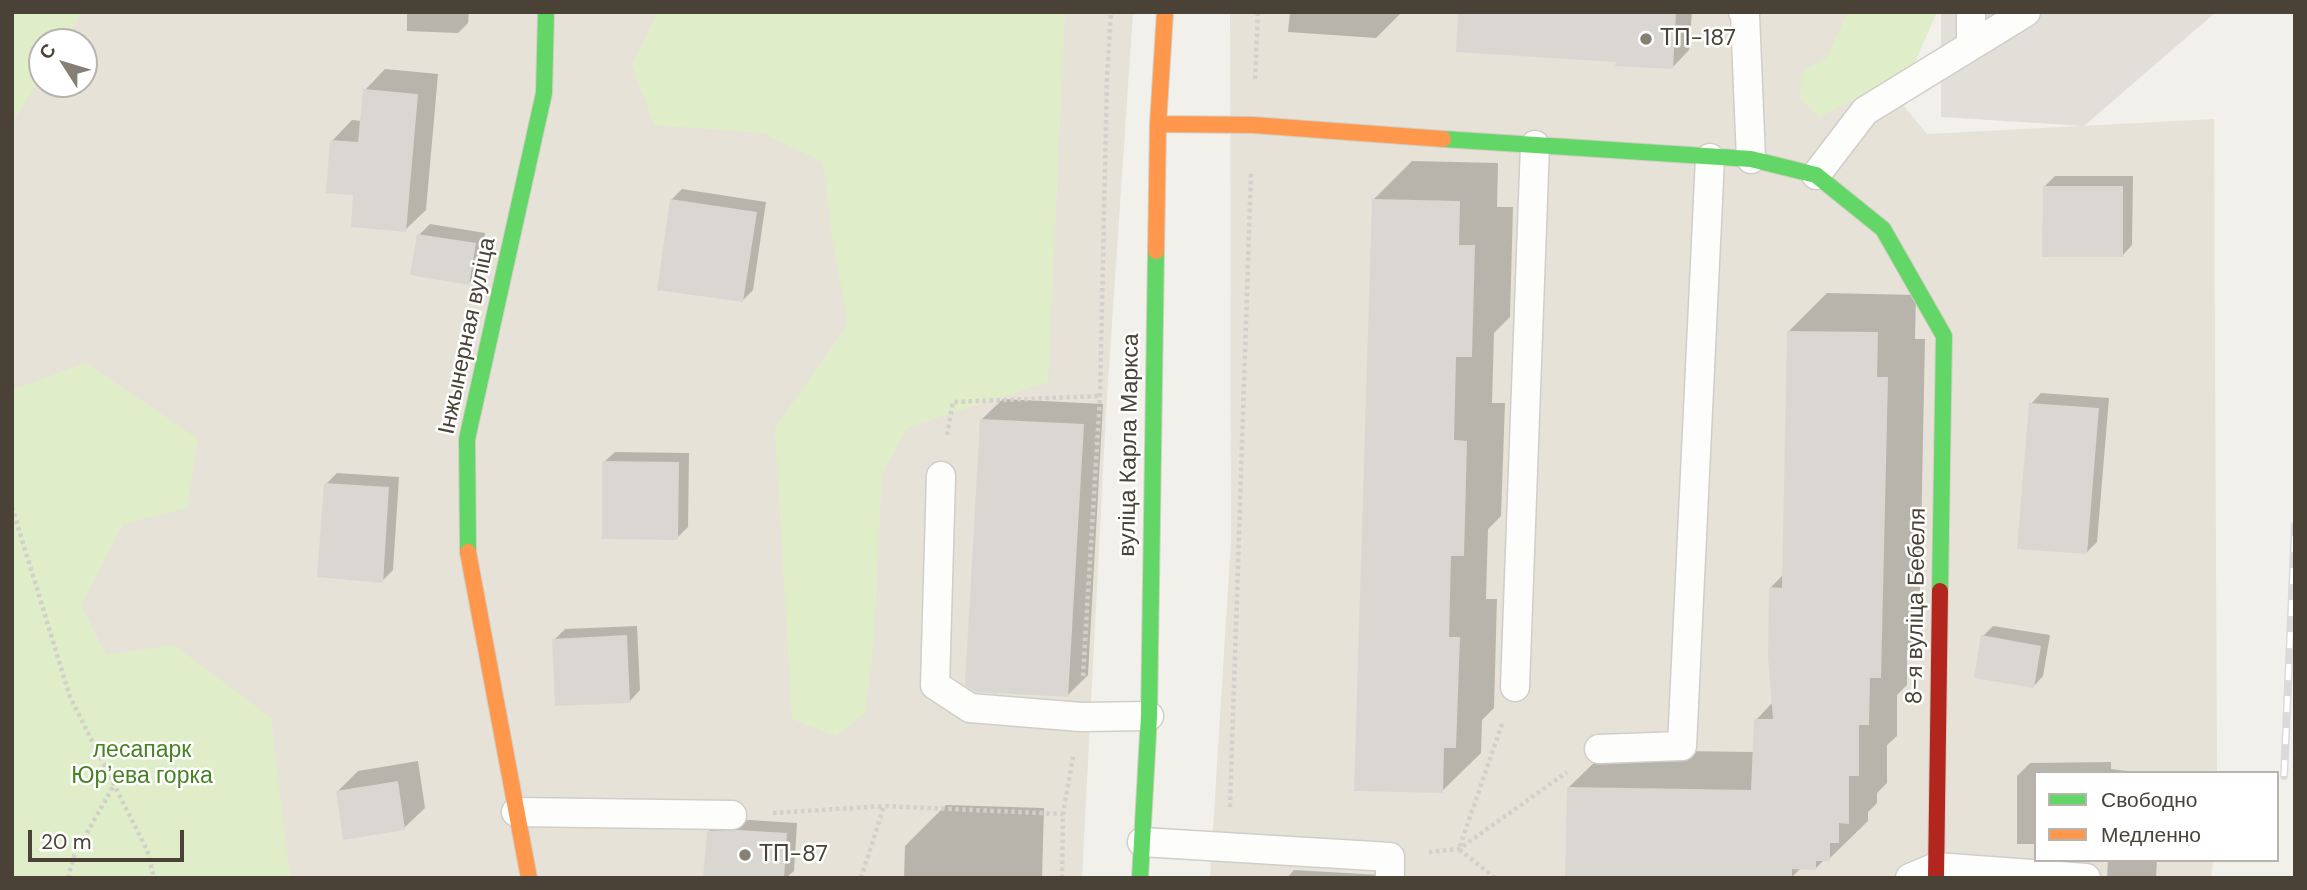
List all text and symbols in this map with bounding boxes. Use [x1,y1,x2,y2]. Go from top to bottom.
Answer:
place label: ТП-187 [1660,25,1736,53]
north arrow [28,28,98,98]
marker: ТП-187 [1638,31,1654,47]
text: С [33,38,62,64]
street label: Інжынерная вуліца [434,235,502,437]
street label: вуліца Карла Маркса [1114,333,1146,557]
street label: 8-я вуліца Бебеля [1901,507,1933,705]
park label: лесапарк Юрʼева горка [71,737,213,791]
legend [2034,771,2279,862]
text: Свободно [2101,786,2198,814]
scale bar [32,816,187,860]
text: Медленно [2101,821,2201,849]
text: 20 m [41,828,92,856]
place label: ТП-87 [759,841,828,869]
marker: ТП-87 [737,847,753,863]

